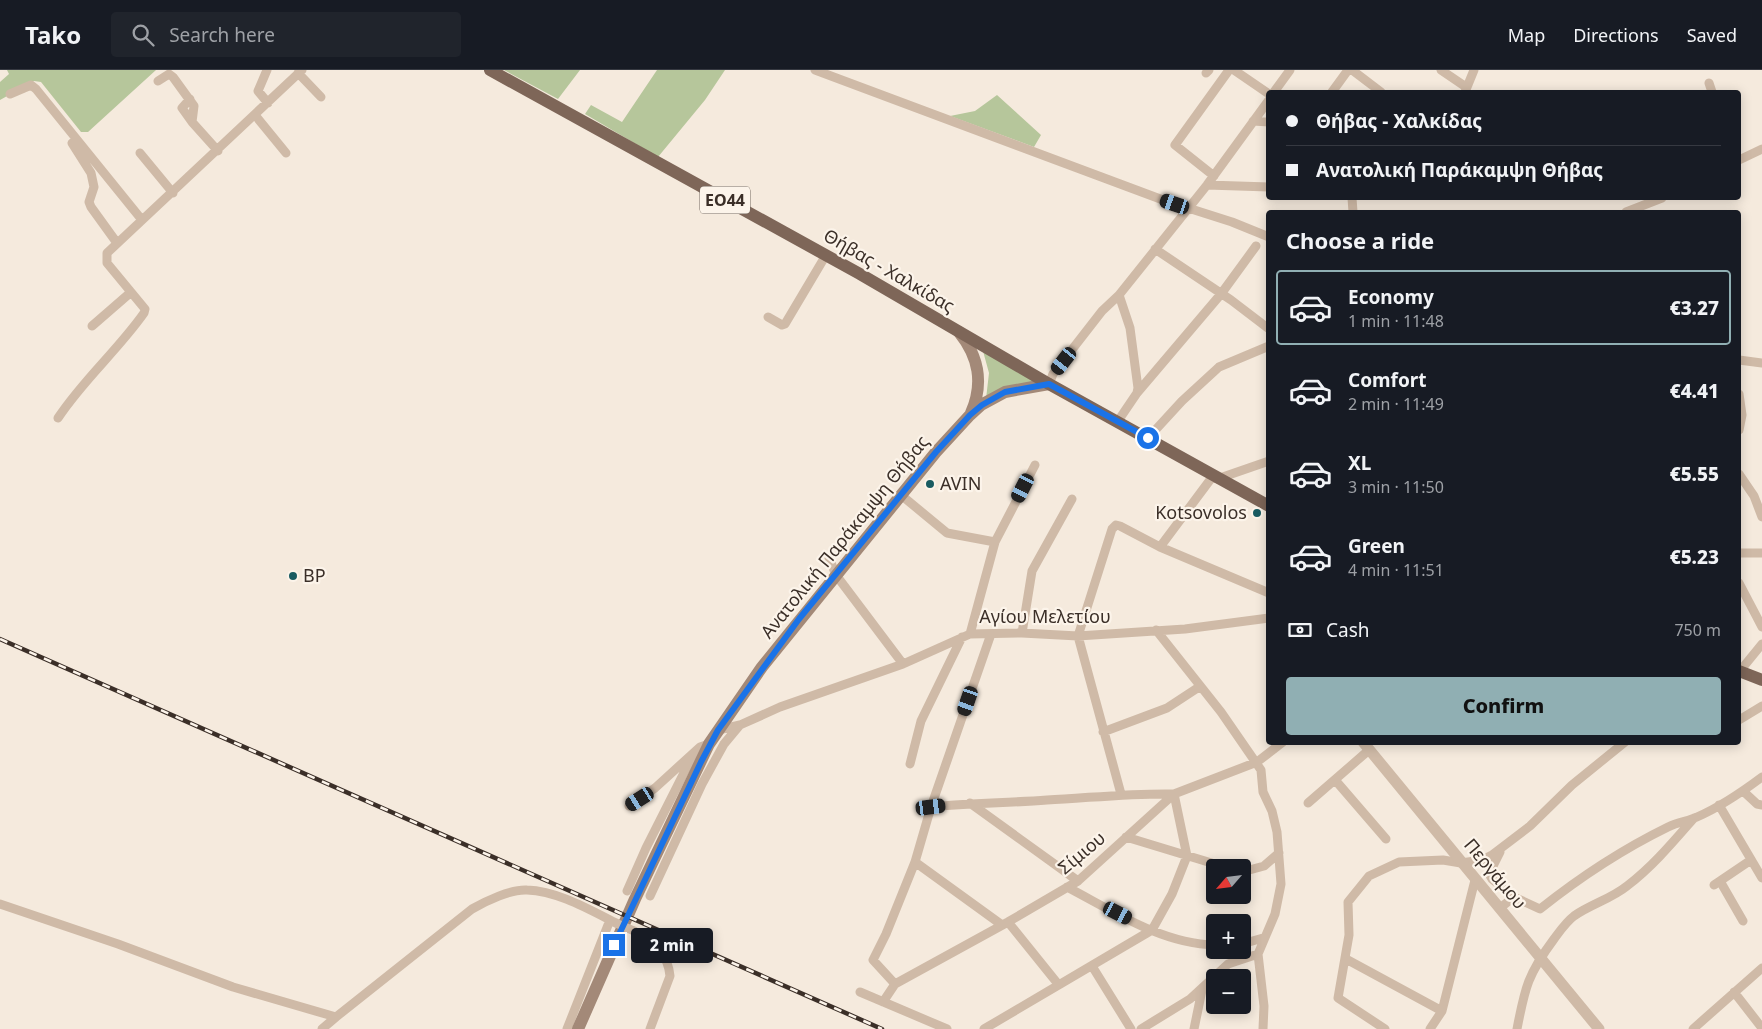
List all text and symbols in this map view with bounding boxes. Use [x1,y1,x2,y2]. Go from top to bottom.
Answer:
search box [111,12,461,57]
text: Tako [25,18,81,51]
icon: search [129,21,157,49]
text: Search here [169,22,275,48]
text: Map [1508,23,1545,47]
text: Directions [1573,23,1659,47]
text: Saved [1687,23,1737,47]
text: Θήβας - Χαλκίδας [1316,108,1482,134]
text: Ανατολική Παράκαμψη Θήβας [1316,157,1603,183]
road number: ΕΟ44 [700,186,750,214]
car [1158,192,1191,216]
street label: Θήβας - Χαλκίδας [820,223,960,318]
text: Choose a ride [1286,225,1434,255]
text: Economy [1348,284,1434,310]
icon: car [1288,285,1333,330]
text: €3.27 [1670,295,1719,321]
text: 1 min · 11:48 [1348,310,1444,332]
car [1048,345,1079,377]
text: Comfort [1348,367,1427,393]
icon: car [1288,368,1333,413]
text: €4.41 [1670,378,1719,404]
text: 2 min · 11:49 [1348,393,1444,415]
route start [1137,427,1159,449]
street label: Ανατολική Παράκαμψη Θήβας [755,430,934,643]
text: XL [1348,450,1371,476]
icon: car [1288,451,1333,496]
text: €5.55 [1670,461,1719,487]
place label: AVIN [940,471,981,495]
car [1009,471,1036,505]
text: 3 min · 11:50 [1348,476,1444,498]
marker: AVIN [924,478,936,490]
place label: Kotsovolos [1155,500,1247,524]
marker: Kotsovolos [1251,507,1263,519]
text: Green [1348,533,1405,559]
icon: car [1288,534,1333,579]
text: €5.23 [1670,544,1719,570]
text: 4 min · 11:51 [1348,559,1444,581]
place label: BP [303,563,326,587]
marker: BP [287,570,299,582]
street label: Αγίου Μελετίου [979,604,1111,628]
icon: cash [1286,616,1314,644]
text: Cash [1326,617,1370,643]
text: 750 m [1674,619,1721,641]
button: Confirm [1286,677,1721,735]
car [956,684,979,718]
car [623,785,656,813]
car [915,798,946,816]
street label: Σίμιου [1053,825,1110,879]
street label: Περγάμου [1459,833,1532,914]
north arrow [1206,859,1251,904]
map controls [1206,859,1251,1014]
car [1101,900,1134,926]
button: + [1206,914,1251,959]
callout: 2 min [632,928,714,962]
route end [603,934,625,956]
text: 2 min [650,934,694,956]
button: − [1206,969,1251,1014]

